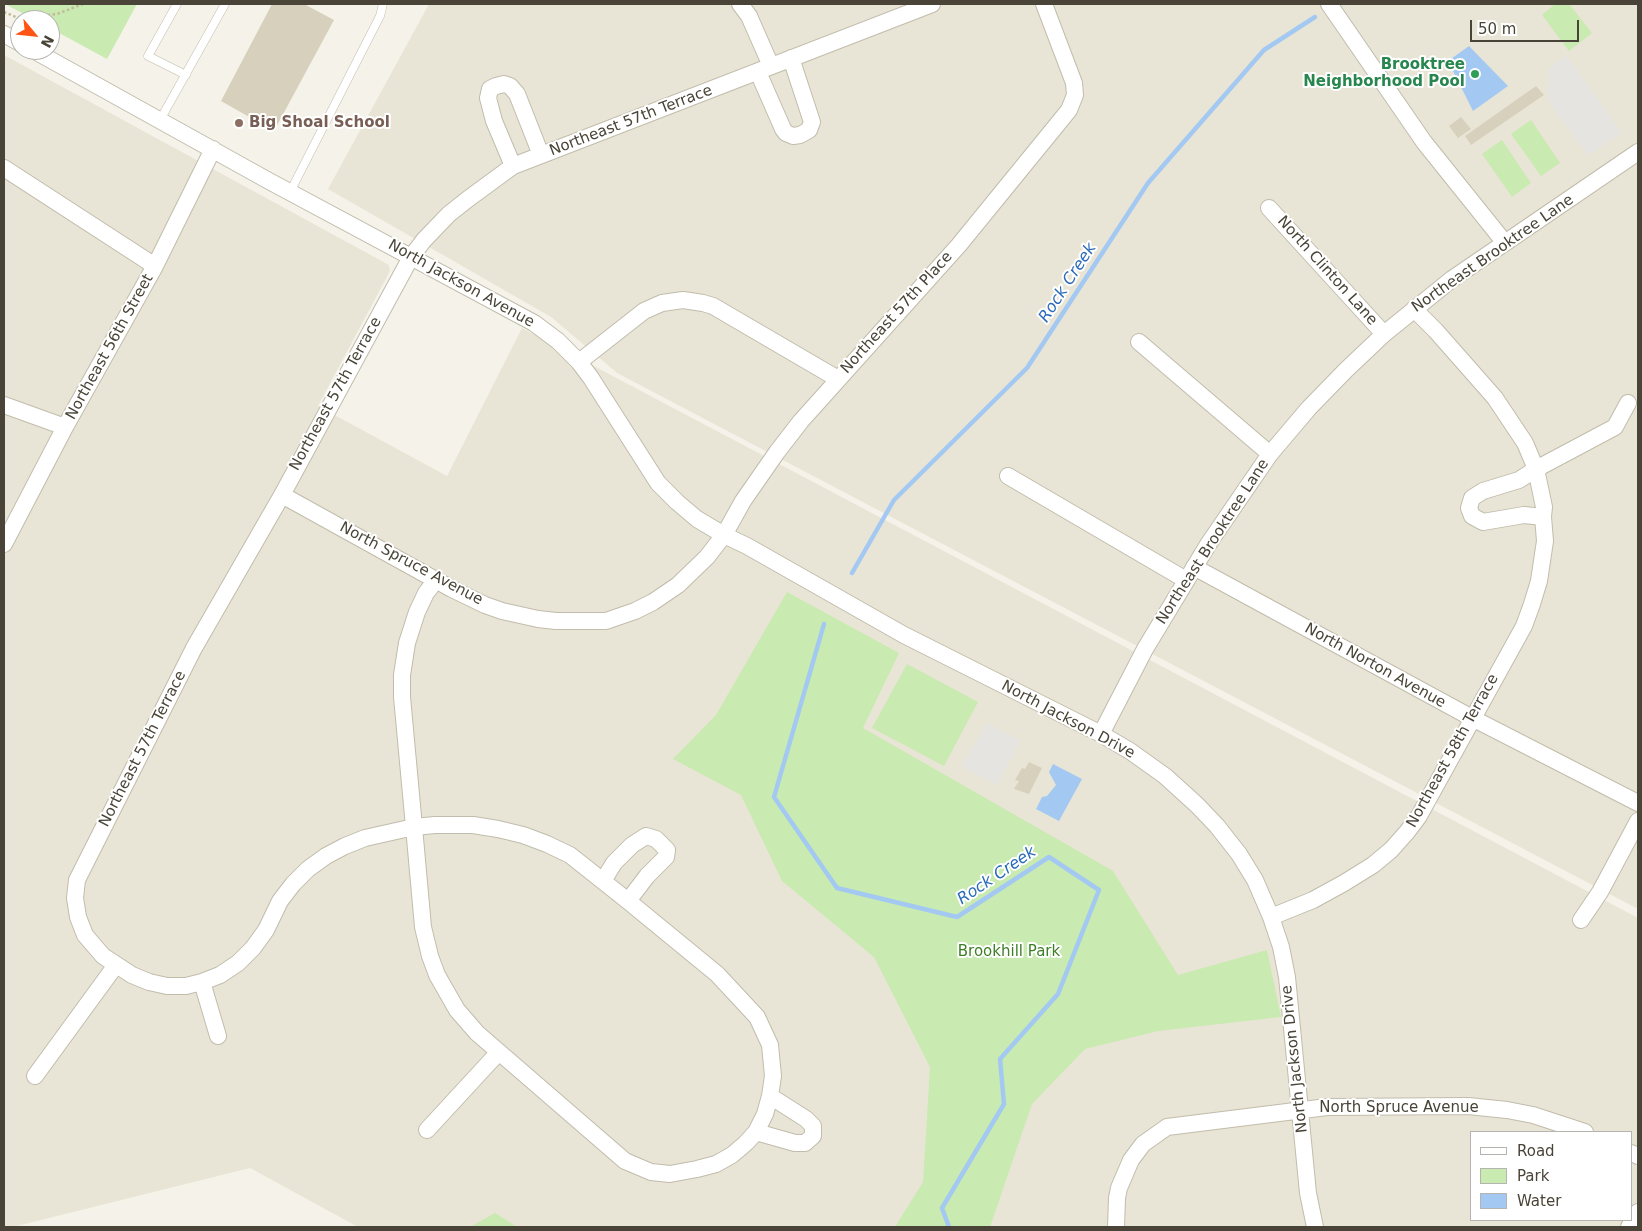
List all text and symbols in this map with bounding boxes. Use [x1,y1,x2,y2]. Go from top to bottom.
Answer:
north arrow [10,10,60,60]
scale bar [1472,10,1581,42]
text: 50 m [1478,20,1516,38]
text: N [38,33,57,51]
place label: Brooktree Neighborhood Pool [1303,56,1465,91]
marker: Brooktree Neighborhood Pool [1469,68,1481,80]
street label: Northeast 57th Terrace [547,82,715,160]
place label: Big Shoal School [249,114,390,132]
marker: Big Shoal School [233,117,245,129]
street label: Northeast Brooktree Lane [1409,191,1577,317]
street label: North Clinton Lane [1273,213,1381,329]
street label: North Jackson Avenue [385,236,537,332]
water label: Rock Creek [1035,240,1101,326]
street label: Northeast 57th Place [837,248,957,378]
street label: Northeast 56th Street [62,271,158,423]
street label: Northeast 57th Terrace [286,314,386,474]
street label: Northeast Brooktree Lane [1153,456,1273,628]
street label: North Spruce Avenue [336,519,486,609]
street label: North Norton Avenue [1301,620,1449,712]
street label: Northeast 57th Terrace [96,668,190,830]
street label: Northeast 58th Terrace [1403,671,1503,831]
street label: North Jackson Drive [998,677,1138,763]
water label: Rock Creek [954,843,1040,909]
park label: Brookhill Park [958,943,1060,961]
street label: North Jackson Drive [1278,984,1312,1134]
street label: North Spruce Avenue [1319,1099,1479,1117]
legend [1470,1131,1632,1221]
text: Road [1517,1142,1555,1160]
text: Park [1517,1167,1549,1185]
text: Water [1517,1192,1561,1210]

